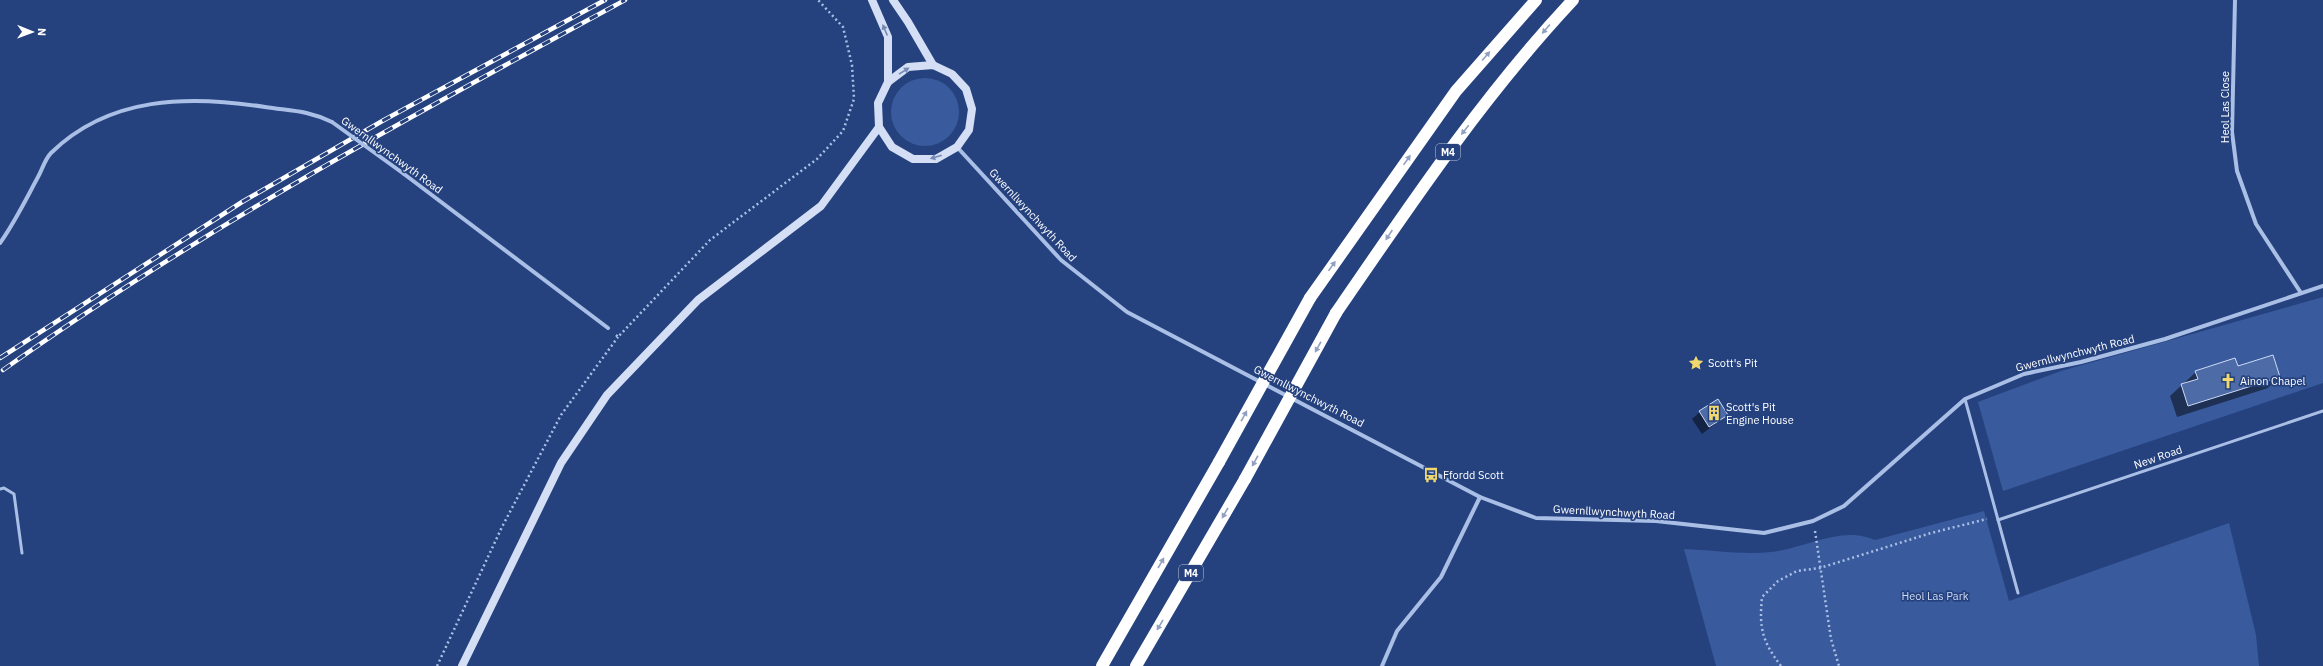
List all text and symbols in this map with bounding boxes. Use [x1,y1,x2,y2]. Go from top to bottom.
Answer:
north arrow [12,12,52,52]
one-way arrow [881,23,887,35]
one-way arrow [1542,23,1551,34]
text: N [35,28,49,36]
one-way arrow [1481,52,1490,61]
one-way arrow [899,67,909,75]
street label: Heol Las Close [2218,71,2232,143]
street label: Gwernllwynchwyth Road [339,113,445,197]
one-way arrow [1461,125,1469,136]
road number: M4 [1436,144,1460,160]
one-way arrow [930,154,942,160]
one-way arrow [1403,154,1411,165]
street label: Gwernllwynchwyth Road [986,166,1080,264]
one-way arrow [1385,230,1393,241]
one-way arrow [1328,260,1336,271]
street label: Gwernllwynchwyth Road [2014,331,2136,375]
one-way arrow [1314,341,1321,353]
place icon: Scott's Pit [1687,354,1705,372]
place label: Scott's Pit [1708,356,1758,370]
street label: Gwernllwynchwyth Road [1251,362,1367,430]
church icon: Ainon Chapel [2219,372,2237,390]
place label: Ainon Chapel [2240,374,2305,388]
place label: Scott's Pit Engine House [1726,400,1794,427]
building icon: Scott's Pit Engine House [1705,404,1723,422]
one-way arrow [1241,410,1248,422]
street label: New Road [2132,442,2184,472]
one-way arrow [1251,455,1258,467]
bus stop icon: Ffordd Scott [1422,466,1440,484]
place label: Ffordd Scott [1443,468,1504,482]
street label: Gwernllwynchwyth Road [1553,502,1675,522]
one-way arrow [1222,507,1229,519]
one-way arrow [1157,557,1164,569]
road number: M4 [1179,565,1203,581]
park label: Heol Las Park [1901,589,1969,603]
one-way arrow [1157,619,1164,631]

